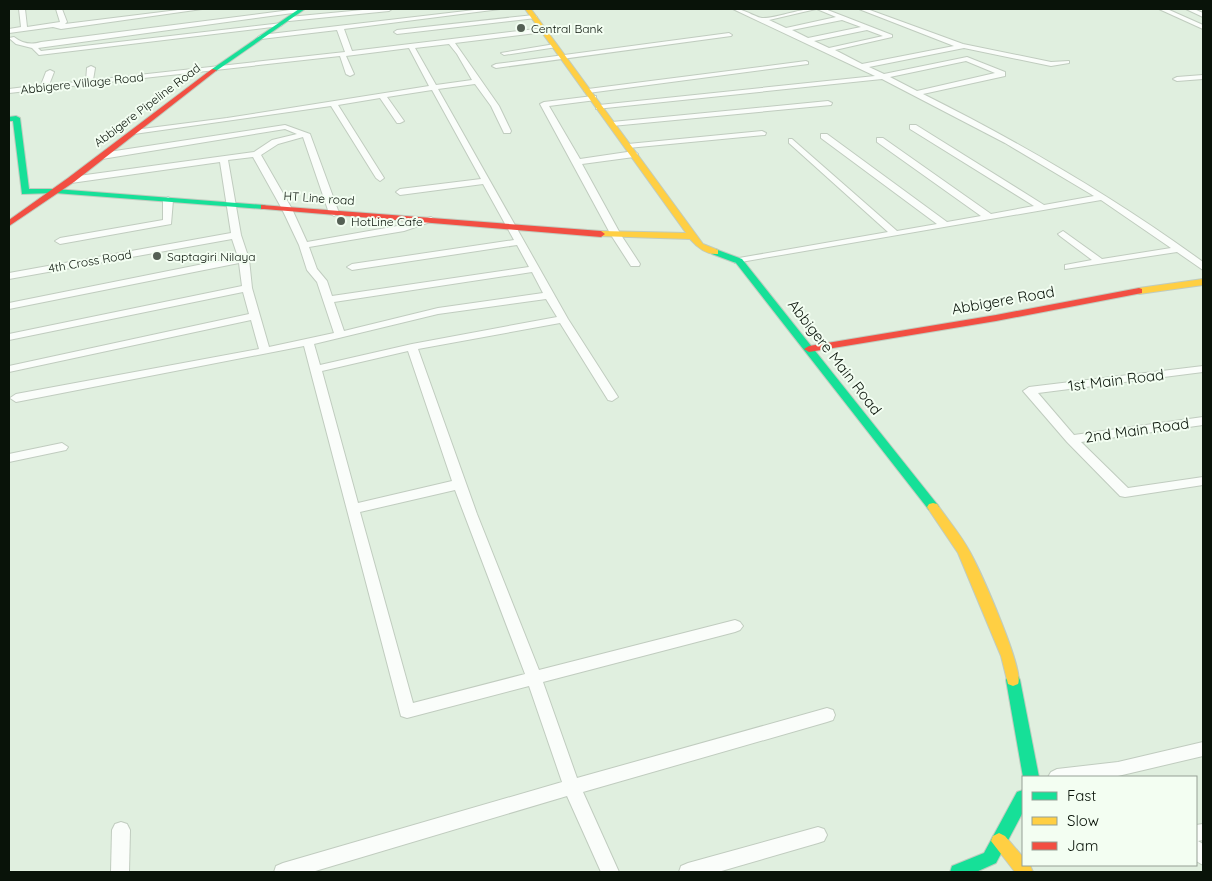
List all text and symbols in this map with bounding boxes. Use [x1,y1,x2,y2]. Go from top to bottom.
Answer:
place label: Central Bank [531,21,603,36]
marker: Central Bank [515,22,527,34]
street label: Abbigere Pipeline Road [91,60,203,150]
street label: Abbigere Village Road [20,69,144,97]
street label: HT Line road [283,188,355,208]
place label: HotLine Cafe [351,214,423,229]
marker: HotLine Cafe [335,215,347,227]
street label: 4th Cross Road [47,246,133,276]
place label: Saptagiri Nilaya [167,249,256,264]
marker: Saptagiri Nilaya [151,250,163,262]
street label: Abbigere Road [950,282,1056,318]
street label: Abbigere Main Road [784,295,886,419]
street label: 1st Main Road [1067,365,1165,395]
street label: 2nd Main Road [1084,413,1190,447]
legend [1022,776,1197,866]
text: Fast [1067,786,1096,805]
text: Slow [1067,811,1099,830]
text: Jam [1067,836,1098,855]

